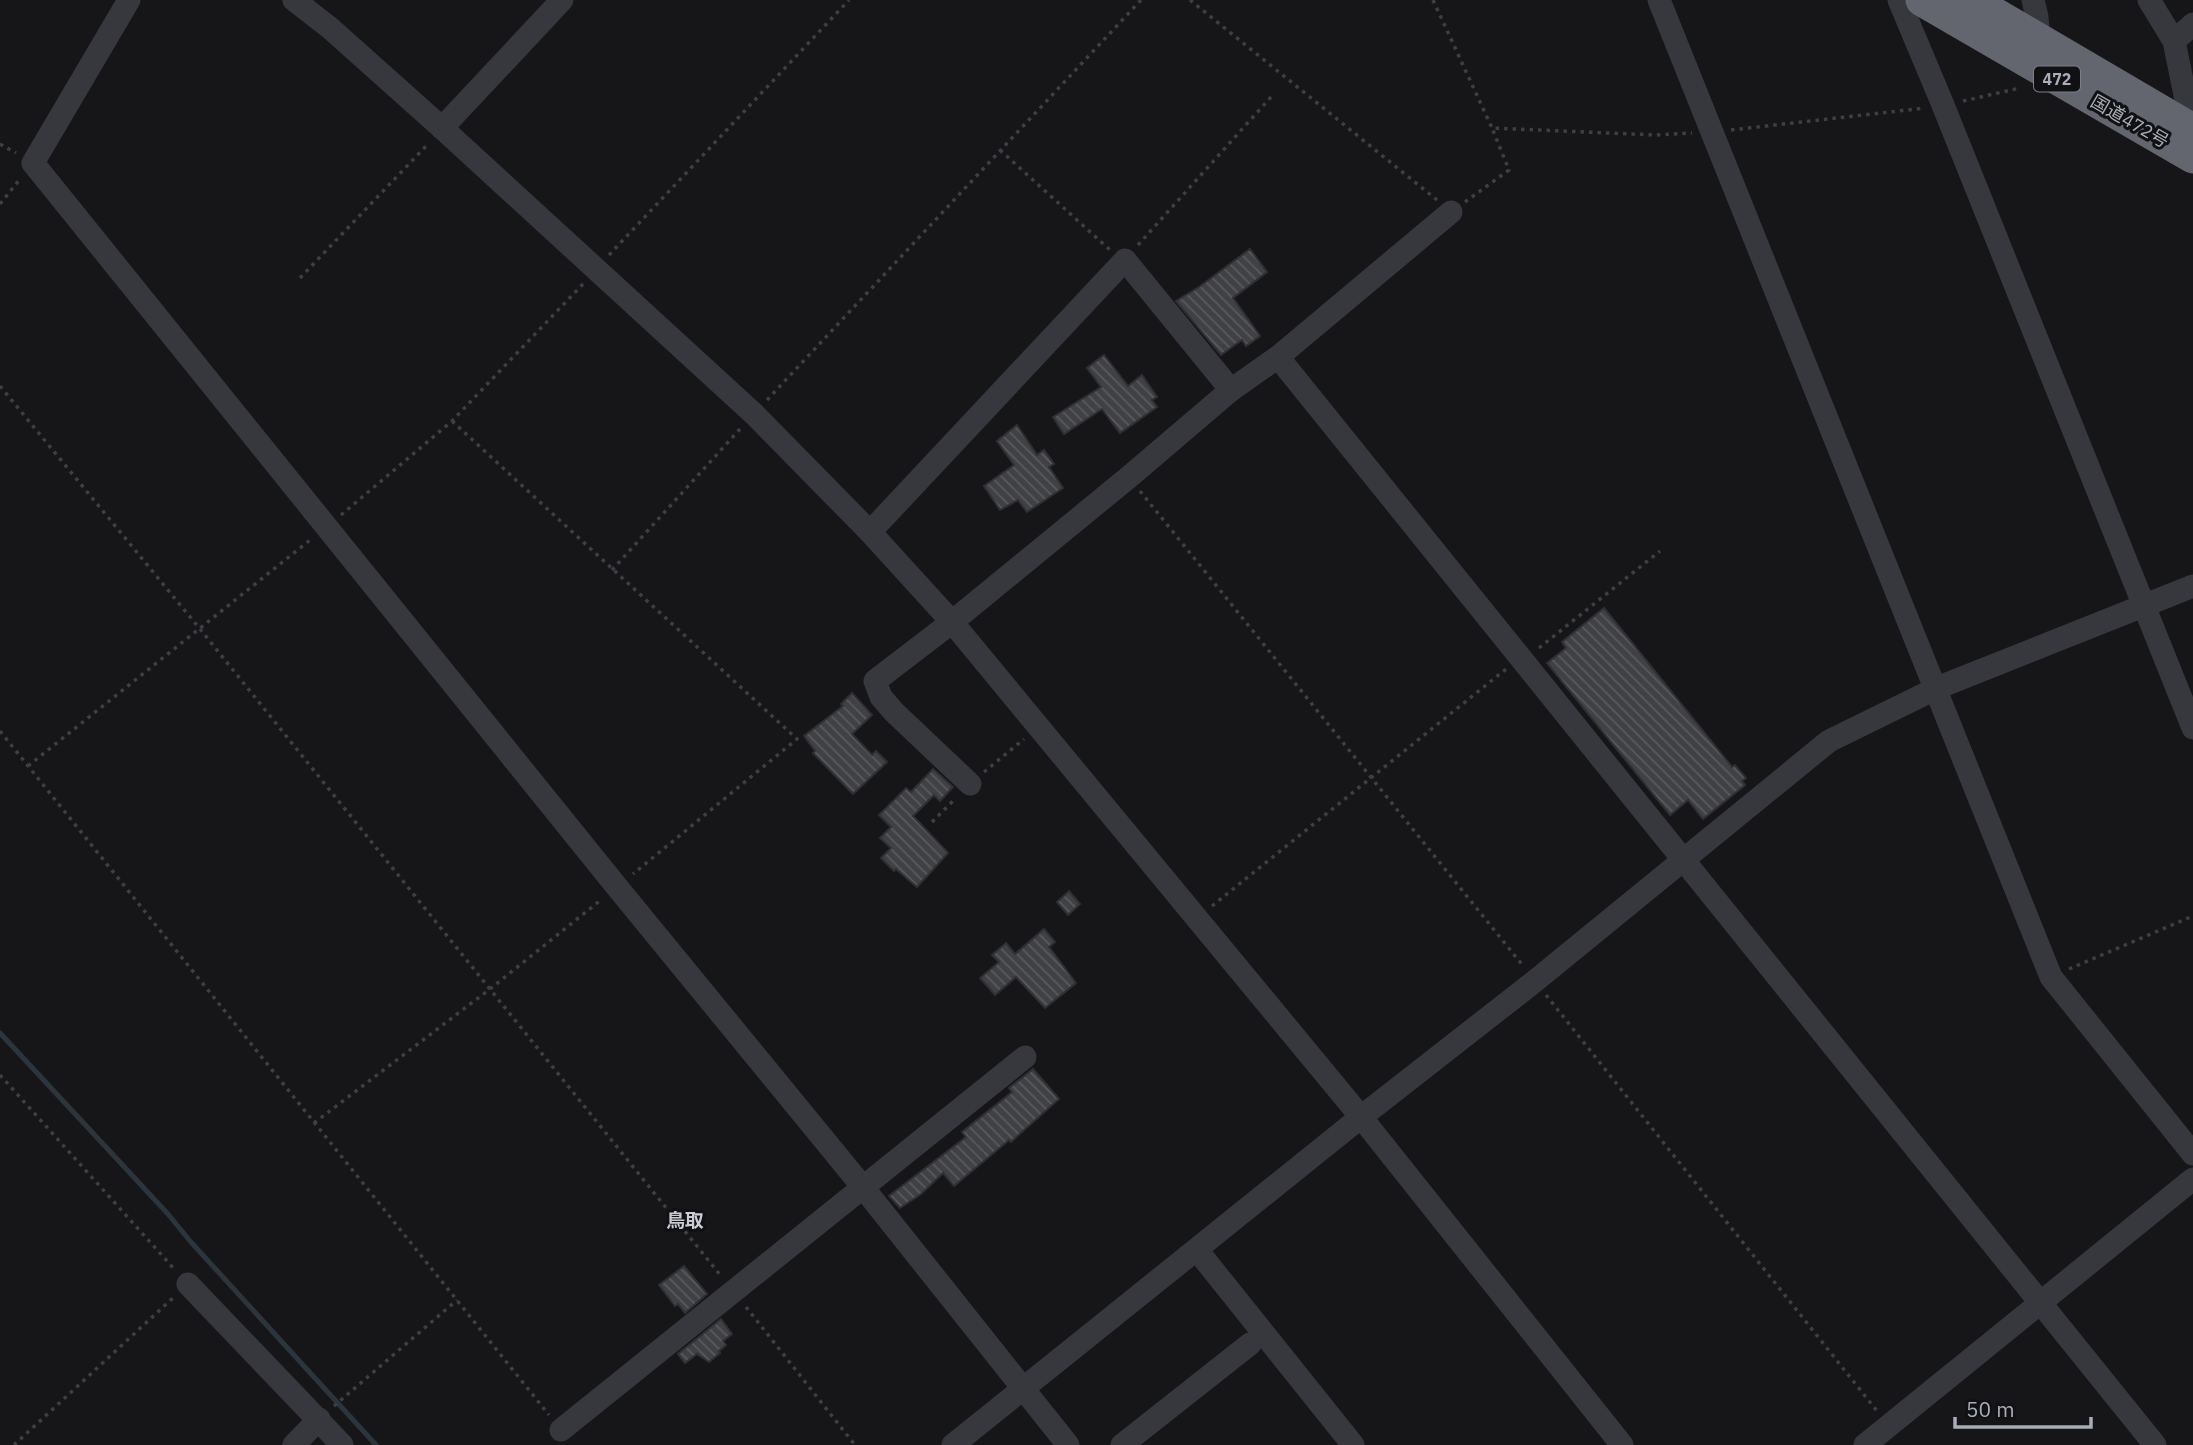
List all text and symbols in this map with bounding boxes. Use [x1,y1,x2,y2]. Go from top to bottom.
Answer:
road number: 472 [2034,66,2080,92]
street label: 国道472号 [2087,89,2173,153]
district label: 鳥取 [666,1208,704,1232]
scale bar [1955,1386,2092,1430]
text: 50 m [1966,1395,2015,1423]

